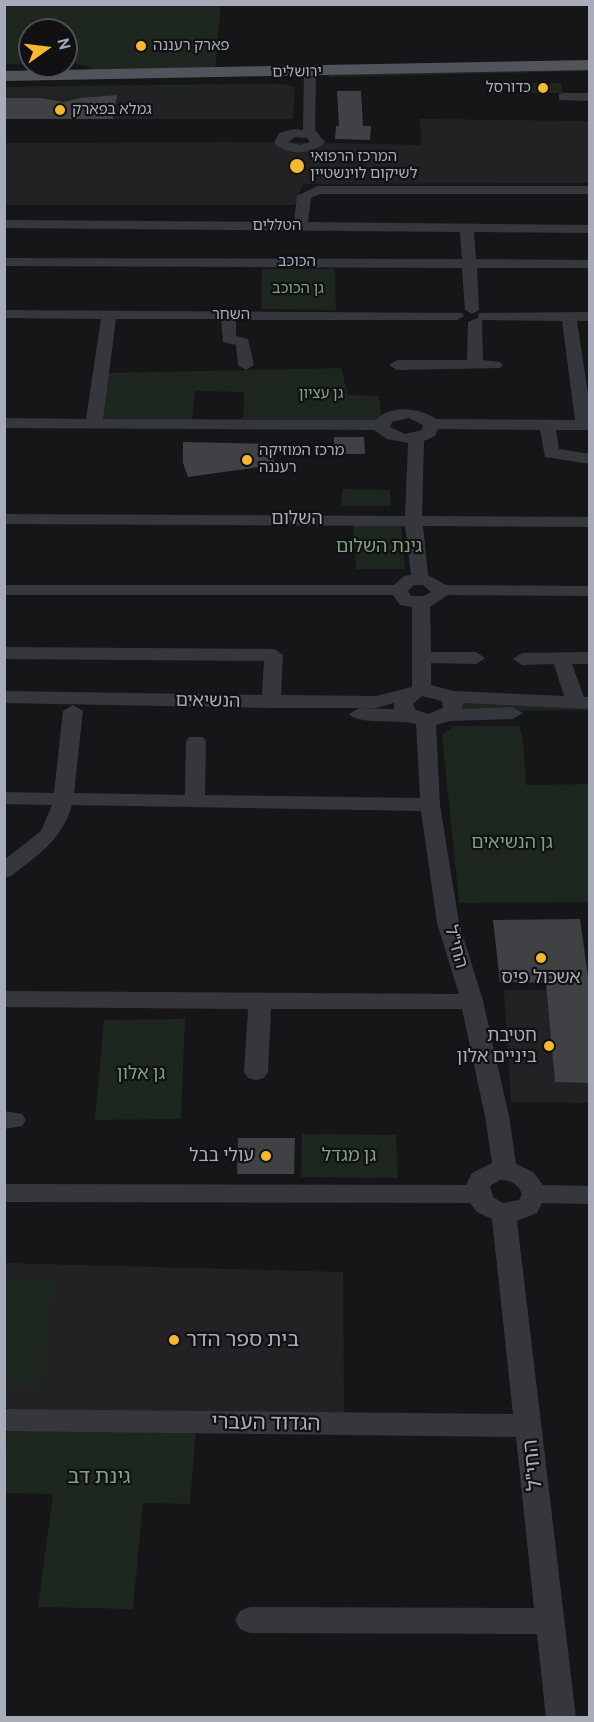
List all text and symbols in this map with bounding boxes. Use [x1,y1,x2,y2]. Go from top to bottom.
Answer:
north arrow [18,18,78,78]
text: N [53,36,75,52]
place label: פארק רעננה [153,37,230,55]
marker: פארק רעננה [134,39,148,53]
street label: ירושלים [272,63,322,81]
place label: כדורסל [486,79,531,97]
marker: כדורסל [536,81,550,95]
place label: גמלא בפארק [72,101,152,119]
marker: גמלא בפארק [53,103,67,117]
place label: המרכז הרפואי לשיקום לוינשטיין [310,148,418,183]
marker: המרכז הרפואי לשיקום לוינשטיין [288,157,306,175]
street label: הטללים [253,217,301,235]
street label: הכוכב [278,253,316,271]
park label: גן הכוכב [272,280,324,298]
street label: השחר [212,306,250,324]
park label: גן עציון [299,385,343,403]
place label: מרכז המוזיקה רעננה [259,442,345,477]
marker: מרכז המוזיקה רעננה [240,453,254,467]
street label: השלום [271,508,323,530]
park label: גינת השלום [336,536,422,558]
street label: הנשיאים [175,690,241,712]
park label: גן הנשיאים [471,832,553,854]
street label: החי"ל [440,923,472,971]
marker: אשכול פיס [534,951,548,965]
place label: אשכול פיס [501,967,581,989]
place label: חטיבת ביניים אלון [456,1025,537,1068]
marker: חטיבת ביניים אלון [542,1039,556,1053]
park label: גן אלון [117,1063,165,1085]
place label: עולי בבל [189,1145,254,1167]
park label: גן מגדל [322,1145,376,1167]
marker: עולי בבל [259,1149,273,1163]
place label: בית ספר הדר [186,1327,299,1353]
marker: בית ספר הדר [167,1333,181,1347]
street label: הגדוד העברי [211,1409,321,1437]
street label: החי"ל [518,1438,548,1492]
park label: גינת דב [68,1464,130,1490]

